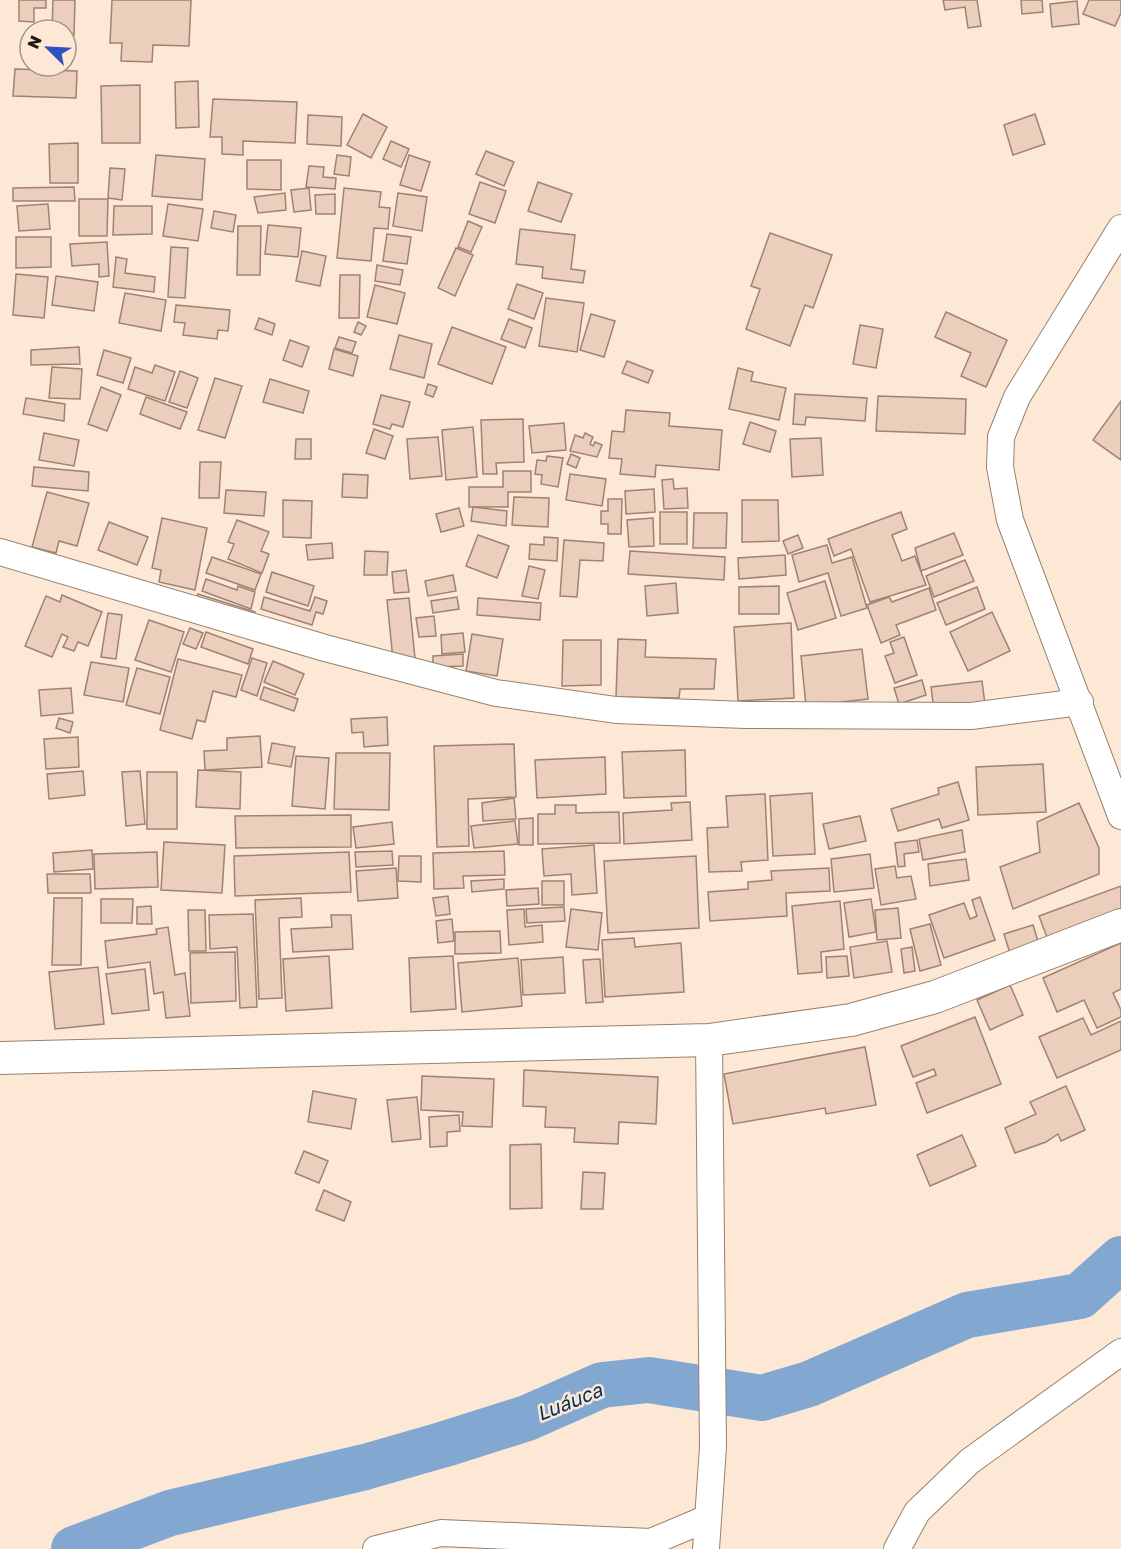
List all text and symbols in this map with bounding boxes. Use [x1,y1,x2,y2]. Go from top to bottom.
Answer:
north arrow [18,18,78,78]
text: N [23,32,46,52]
water label: Luáuca [533,1377,606,1425]

